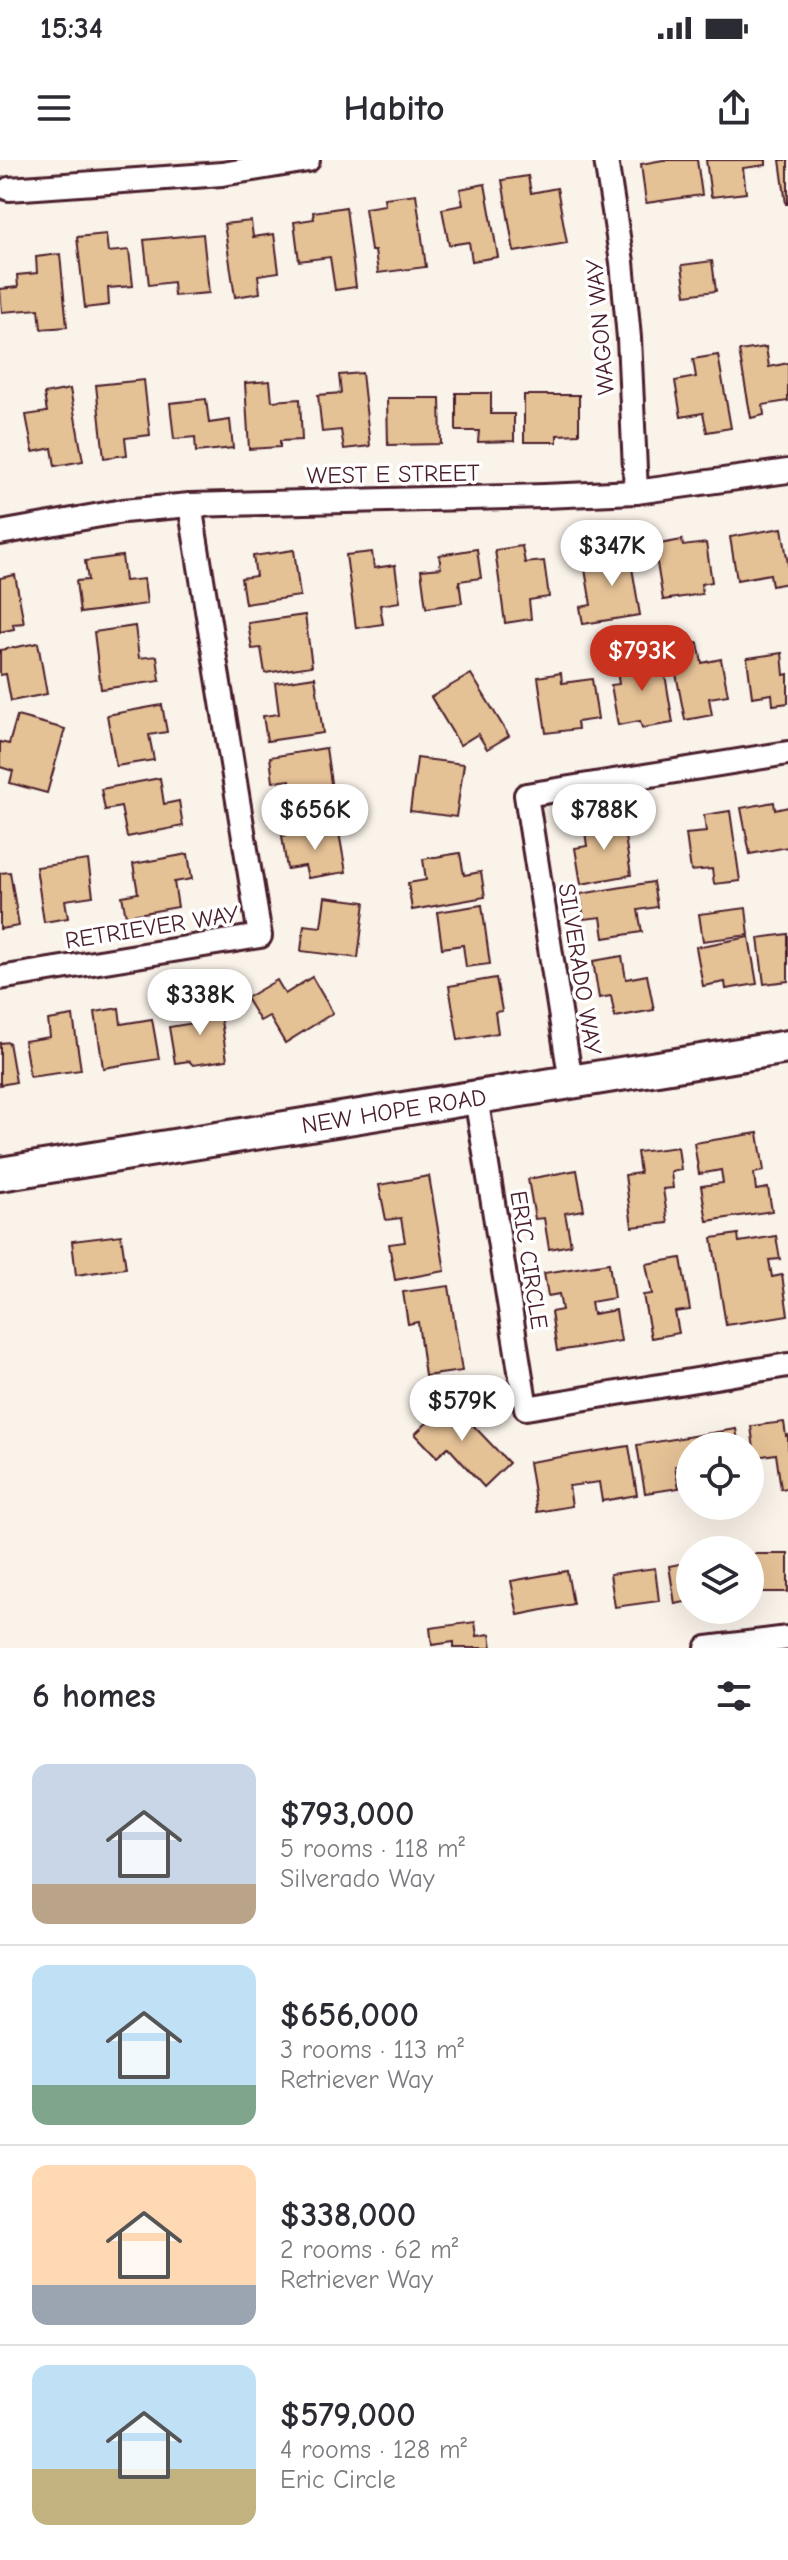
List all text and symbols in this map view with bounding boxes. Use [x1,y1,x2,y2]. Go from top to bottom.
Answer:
text: 15:34 [40,11,103,46]
icon: menu [32,86,76,130]
icon: share [712,86,756,130]
text: Habito [343,88,445,129]
street label: WAGON WAY [580,257,620,396]
street label: WEST E STREET [306,458,480,490]
pin: $347K [556,520,668,588]
text: $347K [578,531,646,561]
pin: $793K [586,625,698,693]
text: $793K [608,636,676,666]
pin: $656K [259,784,371,852]
pin: $788K [548,784,660,852]
text: $656K [279,795,351,825]
text: $788K [570,795,638,825]
street label: SILVERADO WAY [553,881,608,1058]
street label: RETRIEVER WAY [63,899,242,955]
pin: $338K [144,969,256,1037]
text: $338K [165,980,235,1010]
street label: NEW HOPE ROAD [300,1083,488,1139]
street label: ERIC CIRCLE [504,1189,554,1331]
pin: $579K [406,1375,518,1443]
text: $579K [428,1386,496,1416]
map controls [676,1432,764,1624]
button: locate [676,1432,764,1520]
button: layers [676,1536,764,1624]
icon: filters [712,1674,756,1718]
text: 6 homes [32,1676,156,1716]
text: $793,000 [280,1794,414,1834]
icon: home [96,1796,192,1892]
text: 5 rooms · 118 m² [280,1834,465,1864]
text: Silverado Way [280,1864,435,1894]
text: $656,000 [280,1995,419,2035]
icon: home [96,1997,192,2093]
text: 3 rooms · 113 m² [280,2035,464,2065]
text: Retriever Way [280,2065,433,2095]
text: $338,000 [280,2195,416,2235]
icon: home [96,2197,192,2293]
text: 2 rooms · 62 m² [280,2235,458,2265]
text: Retriever Way [280,2265,433,2295]
text: $579,000 [280,2395,416,2435]
icon: home [96,2397,192,2493]
text: 4 rooms · 128 m² [280,2435,467,2465]
text: Eric Circle [280,2465,396,2495]

